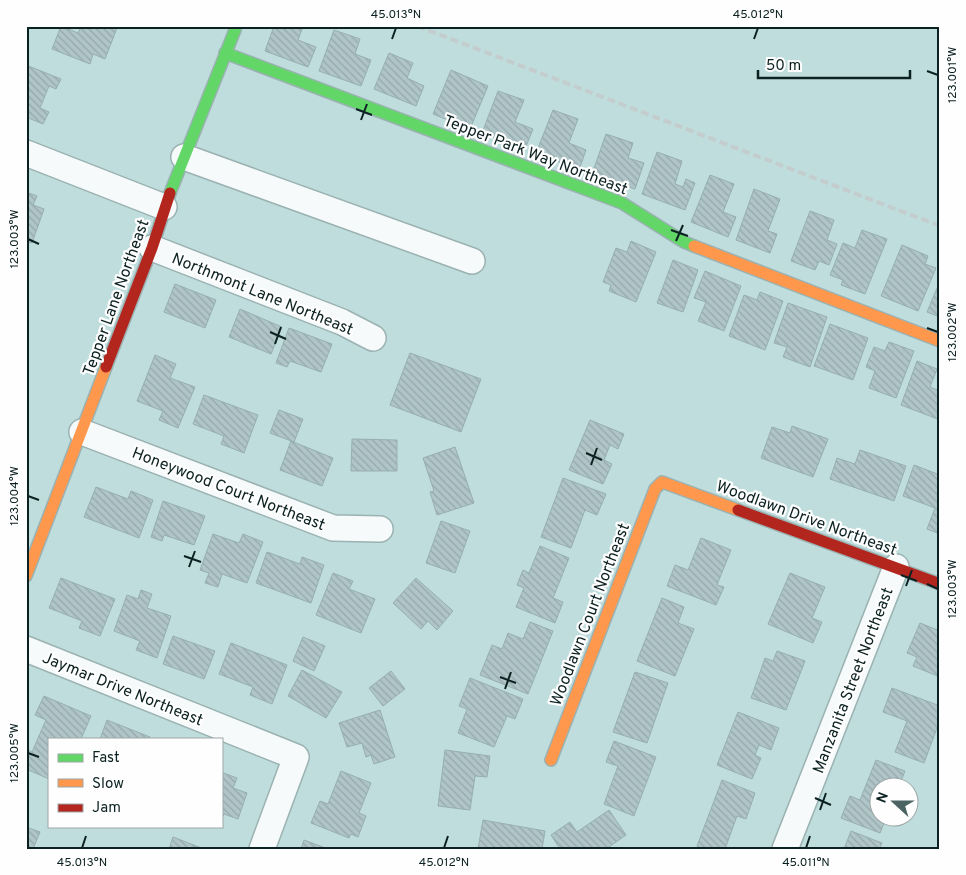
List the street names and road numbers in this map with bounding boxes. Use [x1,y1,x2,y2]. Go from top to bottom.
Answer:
street label: Tepper Park Way Northeast [440,111,630,200]
street label: Tepper Lane Northeast [79,217,154,379]
street label: Northmont Lane Northeast [169,249,356,340]
street label: Honeywood Court Northeast [129,444,328,536]
street label: Woodlawn Drive Northeast [713,477,899,561]
street label: Woodlawn Court Northeast [547,521,635,709]
street label: Manzanita Street Northeast [809,585,899,777]
street label: Jaymar Drive Northeast [39,648,206,731]

